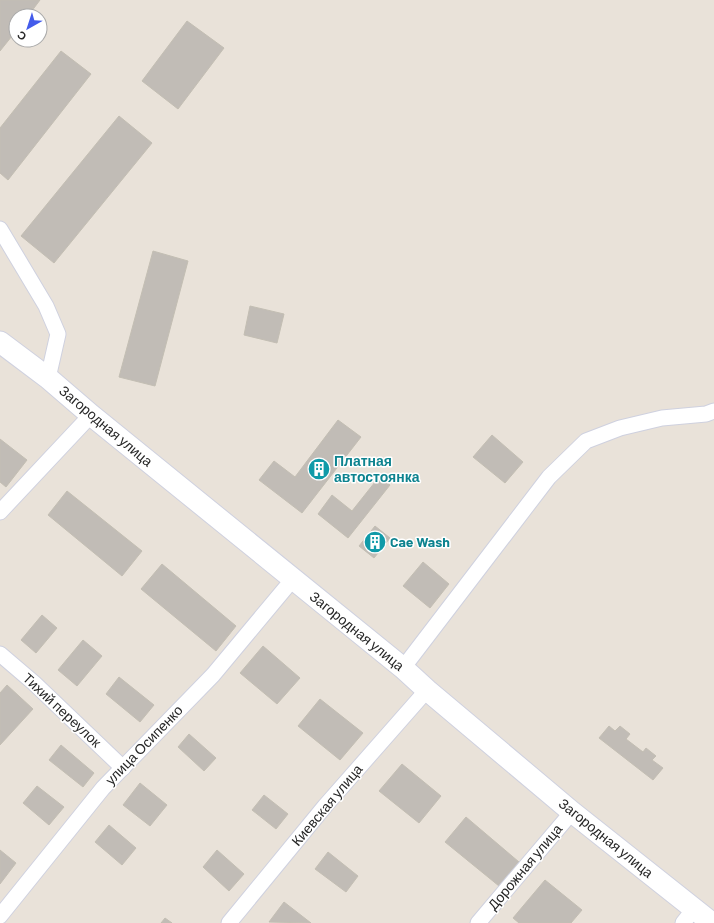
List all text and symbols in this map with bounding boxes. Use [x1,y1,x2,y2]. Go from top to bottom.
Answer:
north arrow [8,8,48,48]
text: С [14,29,29,44]
street label: Загородная улица [56,382,157,470]
place label: Платная автостоянка [334,452,420,485]
building icon: Платная автостоянка [306,456,332,482]
building icon: Cae Wash [362,529,388,555]
place label: Cae Wash [390,533,450,550]
street label: Загородная улица [307,587,408,674]
street label: Тихий переулок [20,669,106,751]
street label: улица Осипенко [101,701,186,788]
street label: Киевская улица [288,760,366,849]
street label: Загородная улица [556,794,657,881]
street label: Дорожная улица [484,820,566,913]

